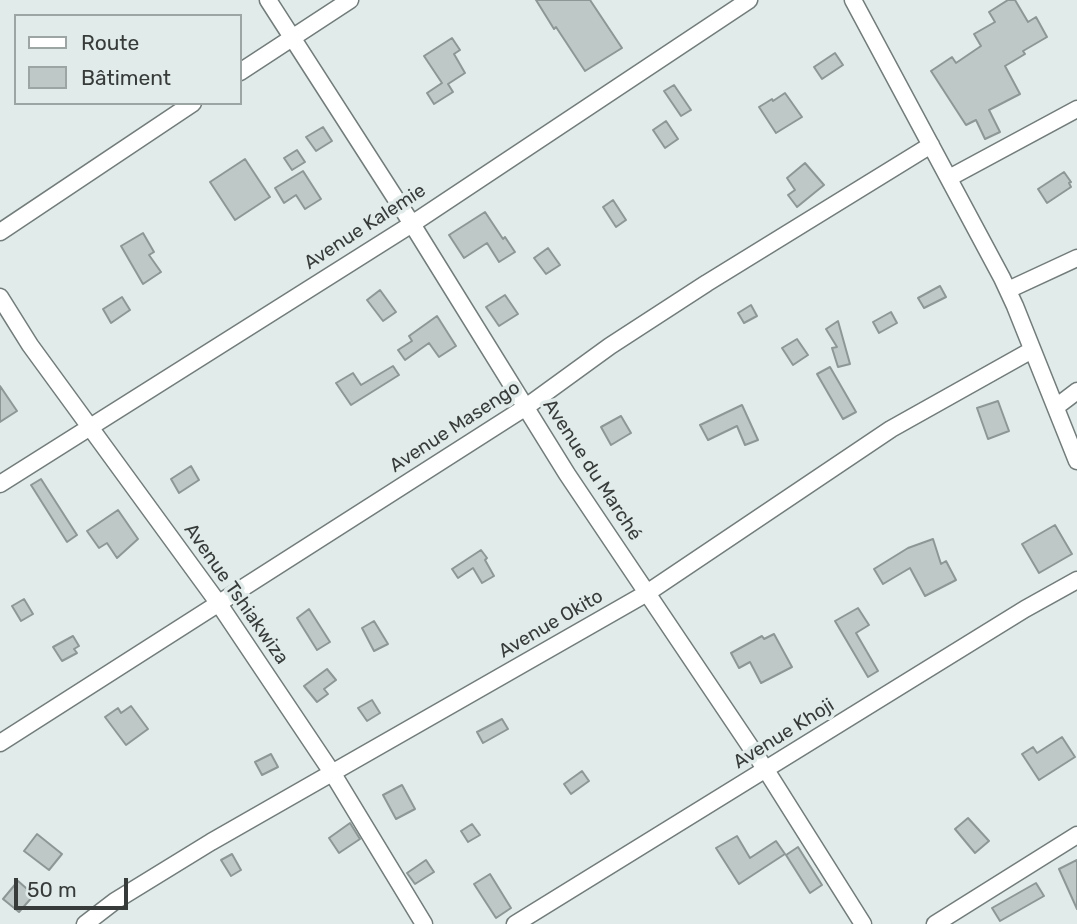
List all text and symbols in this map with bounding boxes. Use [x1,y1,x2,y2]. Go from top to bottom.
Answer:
legend [14,14,242,105]
text: Route [81,30,139,55]
text: Bâtiment [81,65,171,90]
street label: Avenue Kalemie [300,179,430,275]
street label: Avenue Masengo [386,376,524,478]
street label: Avenue du Marché [538,395,646,545]
street label: Avenue Tshiakwiza [179,519,293,669]
street label: Avenue Okito [495,585,607,663]
street label: Avenue Khoji [729,694,839,774]
scale bar [18,864,131,908]
text: 50 m [27,877,77,902]

